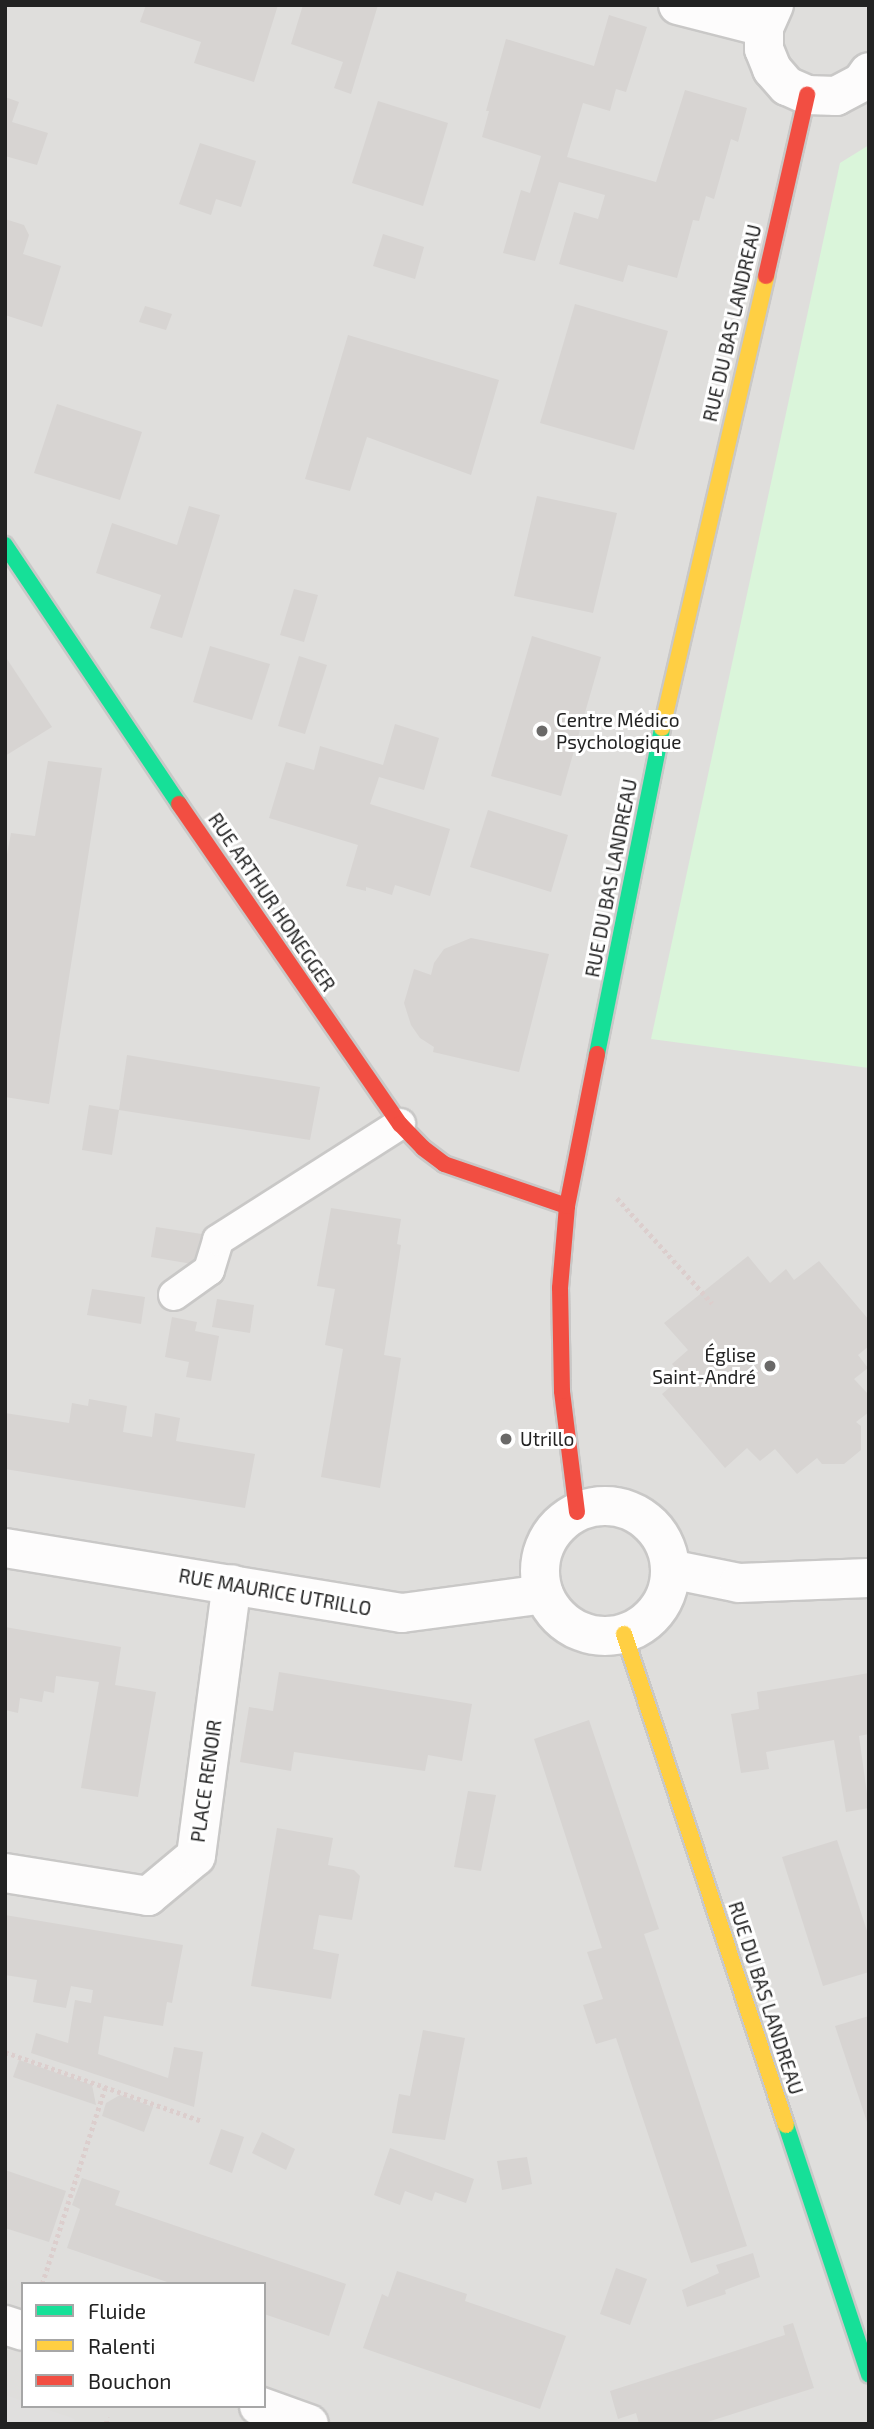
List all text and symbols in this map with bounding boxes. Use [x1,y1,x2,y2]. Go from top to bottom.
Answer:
street label: RUE DU BAS LANDREAU [698,222,766,424]
place label: Centre Médico Psychologique [556,709,681,753]
marker: Centre Médico Psychologique [534,723,550,739]
street label: RUE DU BAS LANDREAU [581,777,641,979]
street label: RUE ARTHUR HONEGGER [204,808,340,996]
place label: Église Saint-André [652,1344,756,1388]
marker: Église Saint-André [762,1358,778,1374]
place label: Utrillo [520,1428,574,1450]
marker: Utrillo [498,1431,514,1447]
street label: RUE MAURICE UTRILLO [177,1564,373,1620]
street label: PLACE RENOIR [186,1718,226,1844]
street label: RUE DU BAS LANDREAU [724,1899,808,2097]
legend [21,2282,266,2408]
text: Fluide [88,2298,146,2323]
text: Ralenti [88,2333,155,2358]
text: Bouchon [88,2368,172,2393]

